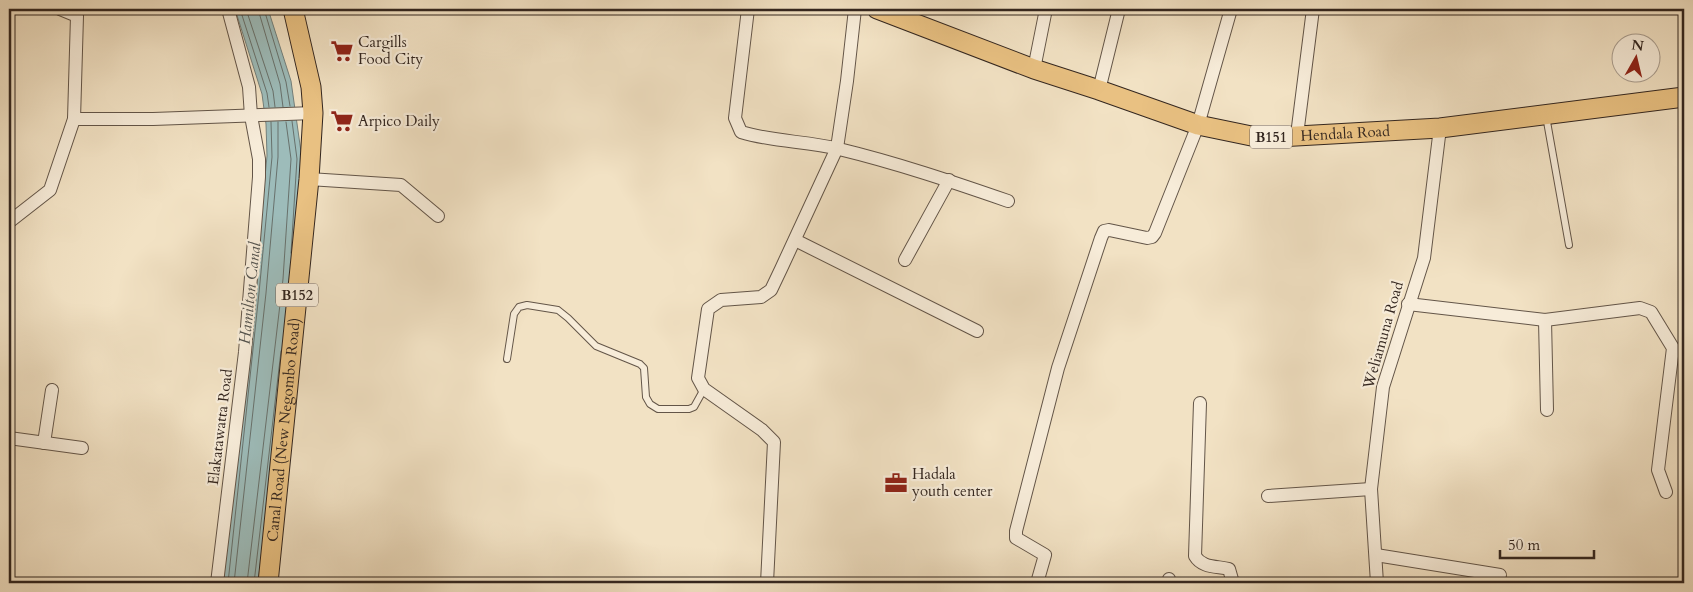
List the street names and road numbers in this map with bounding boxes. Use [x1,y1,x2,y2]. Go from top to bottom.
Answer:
street label: Hendala Road [1300,121,1391,146]
road number: B151 [1250,125,1292,148]
street label: Weliamuna Road [1358,279,1408,392]
road number: B152 [276,284,318,306]
street label: Canal Road (New Negombo Road) [262,317,305,543]
street label: Elakatawatta Road [203,368,237,486]

